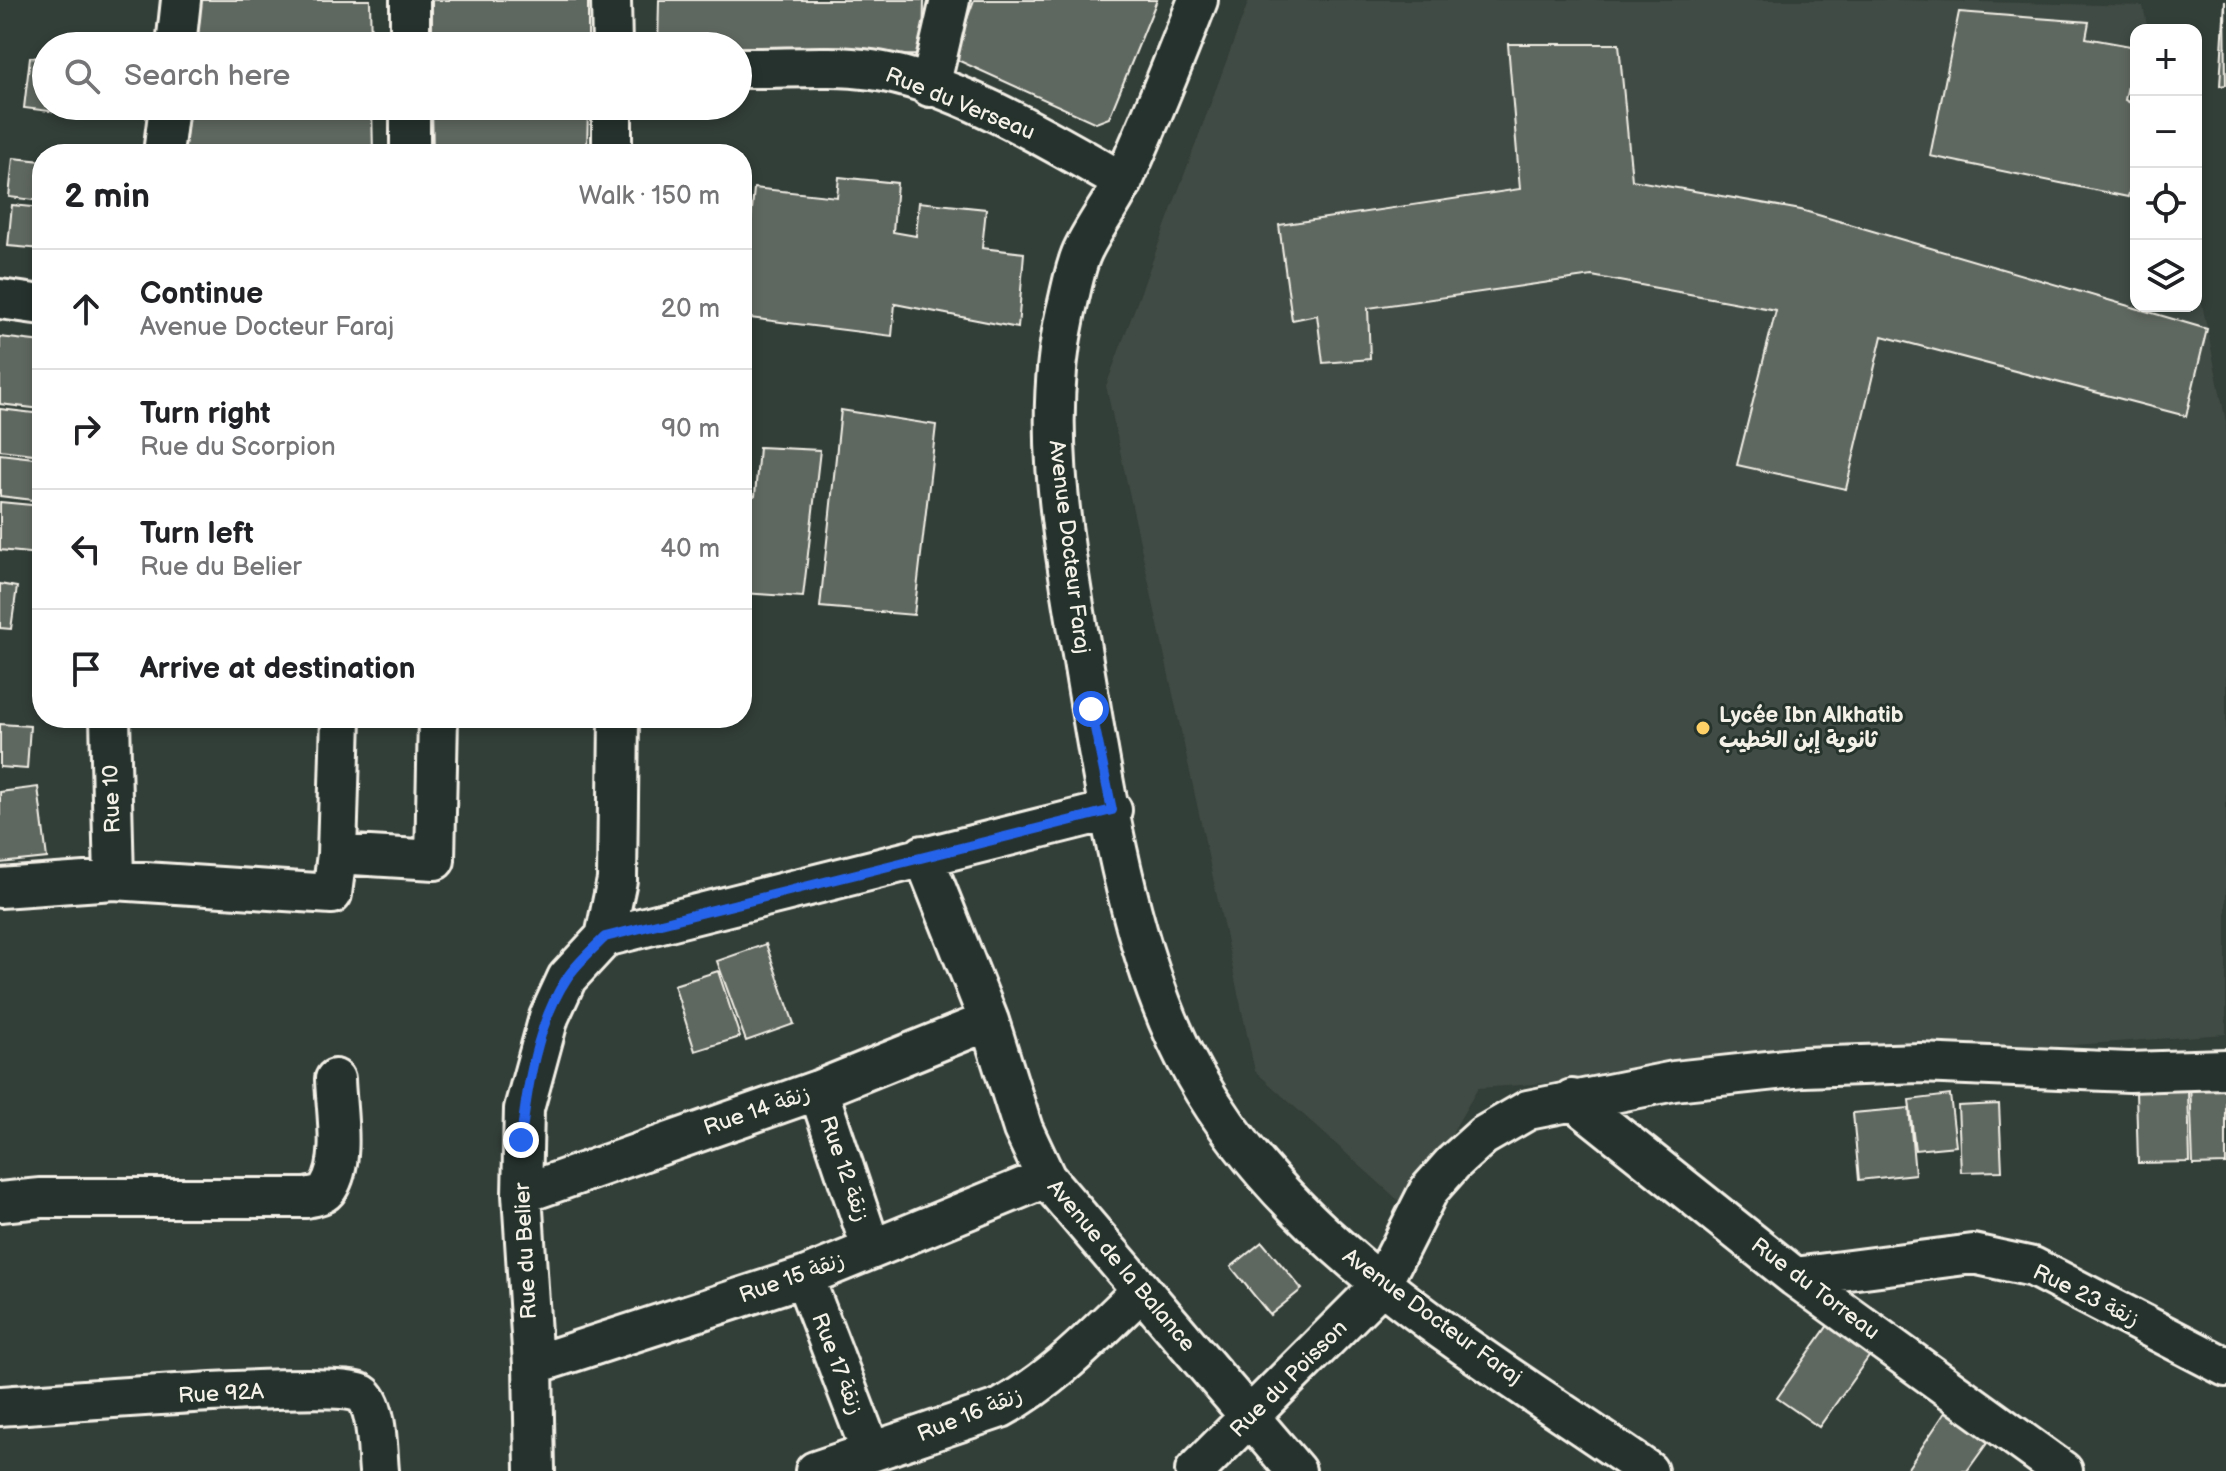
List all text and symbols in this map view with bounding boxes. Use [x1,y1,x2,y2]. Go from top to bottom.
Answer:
map controls [2130,24,2202,312]
button: + [2130,24,2202,96]
search box [32,32,752,120]
icon: search [60,54,104,98]
text: Search here [124,58,290,94]
street label: Rue du Verseau [881,62,1039,146]
button: − [2130,96,2202,168]
button: locate [2130,168,2202,240]
text: 2 min [64,176,150,217]
text: Walk · 150 m [579,181,720,212]
button: layers [2130,240,2202,312]
text: Continue [140,276,263,312]
icon: ahead [64,287,108,331]
text: 20 m [661,294,720,325]
text: Avenue Docteur Faraj [140,312,394,343]
text: Turn right [140,396,271,432]
icon: right [64,407,108,451]
text: 90 m [661,414,720,445]
text: Rue du Scorpion [140,432,336,463]
street label: Avenue Docteur Faraj [1042,439,1096,655]
text: Turn left [140,516,254,552]
icon: left [64,527,108,571]
text: 40 m [660,534,720,565]
text: Rue du Belier [140,552,302,583]
icon: arrive [64,647,108,691]
text: Arrive at destination [140,651,416,687]
route start [1073,691,1109,727]
place label: Lycée Ibn Alkhatib ثانوية إبن الخطيب [1719,702,1904,754]
marker: Lycée Ibn Alkhatib ثانوية إبن الخطيب [1694,719,1712,737]
street label: Rue 10 [97,764,127,834]
street label: Rue 14 زنقة [700,1080,814,1142]
street label: Rue 12 زنقة [813,1112,875,1226]
route end [503,1122,539,1158]
street label: Avenue de la Balance [1041,1174,1201,1358]
street label: Rue du Belier [509,1181,543,1320]
street label: Rue du Torreau [1746,1232,1884,1346]
street label: Avenue Docteur Faraj [1337,1243,1527,1391]
street label: Rue 15 زنقة [736,1247,848,1309]
street label: Rue 23 زنقة [2028,1259,2144,1333]
street label: Rue 17 زنقة [805,1309,869,1419]
street label: Rue du Poisson [1225,1315,1353,1443]
street label: Rue 92A [177,1378,265,1410]
street label: Rue 16 زنقة [914,1382,1026,1448]

